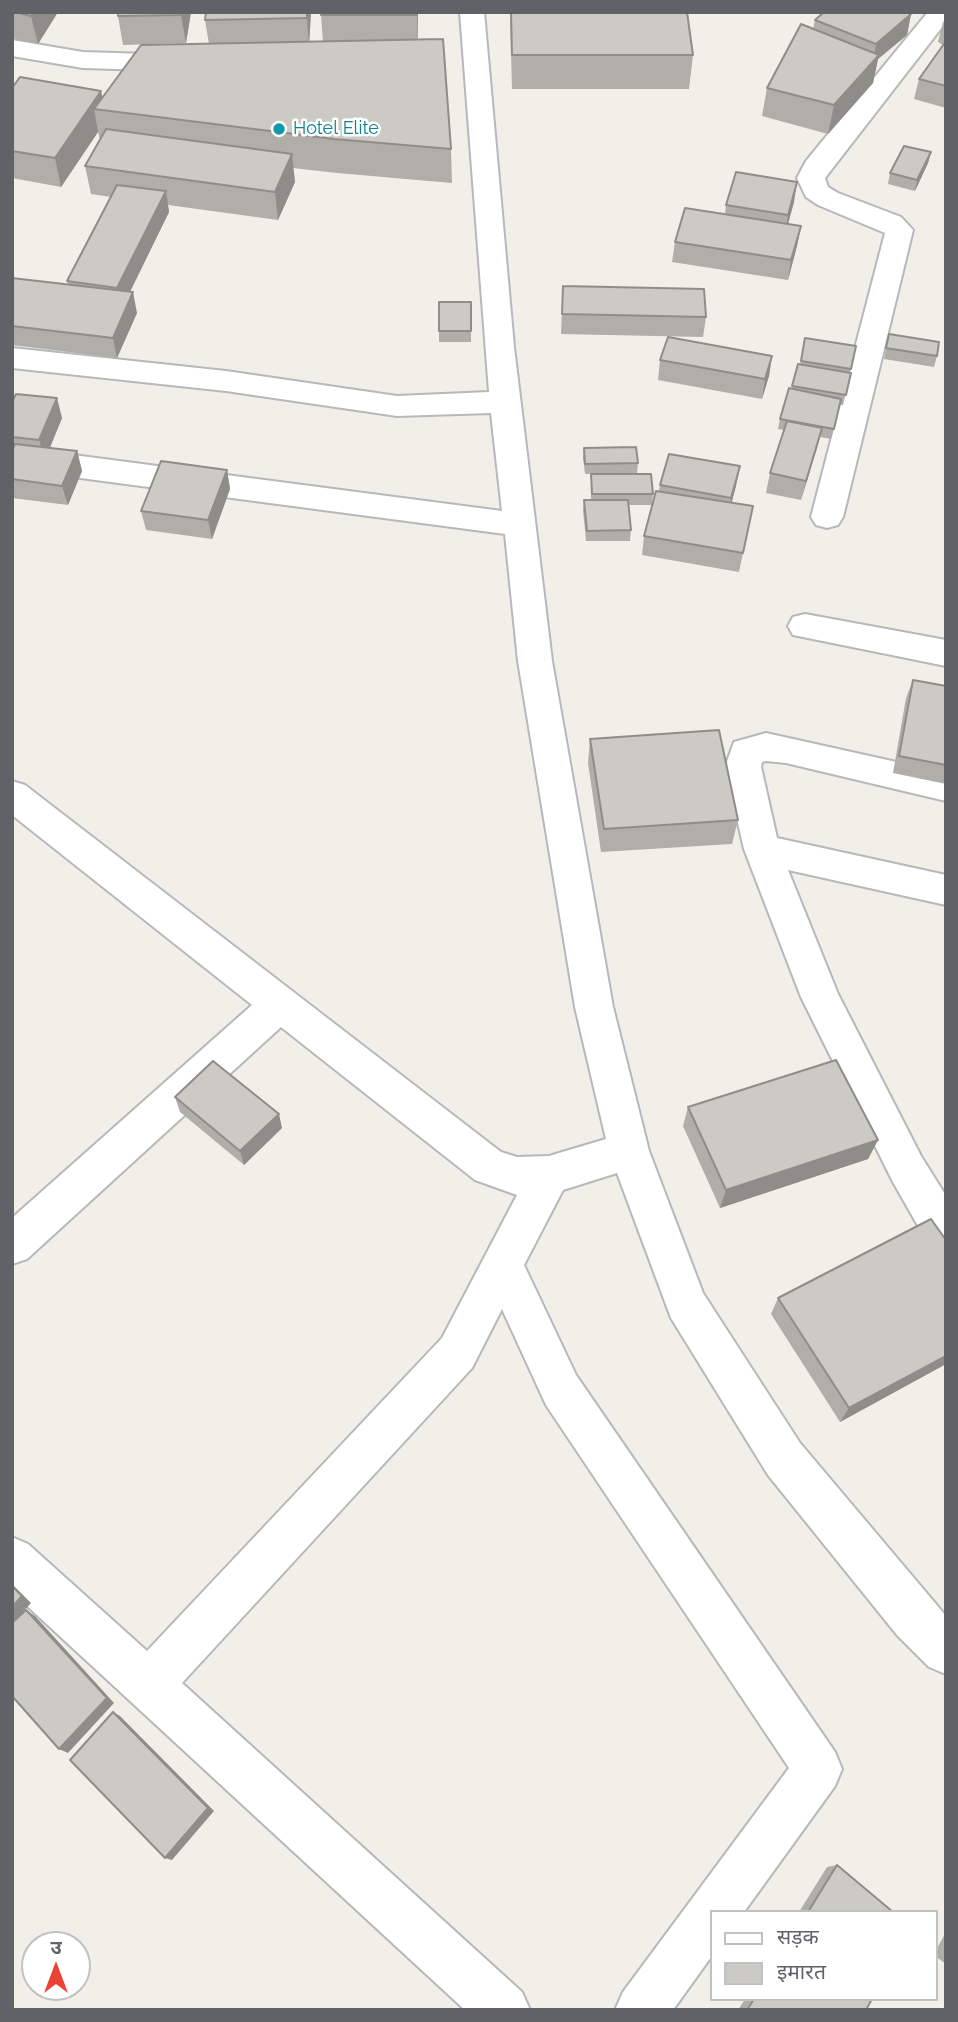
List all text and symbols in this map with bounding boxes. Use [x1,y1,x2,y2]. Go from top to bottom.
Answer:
place label: Hotel Elite [293,118,379,140]
marker: Hotel Elite [271,121,287,137]
legend [710,1910,937,2001]
text: सड़क [777,1924,819,1949]
north arrow [21,1931,91,2001]
text: उ [50,1936,62,1958]
text: इमारत [777,1959,826,1984]

